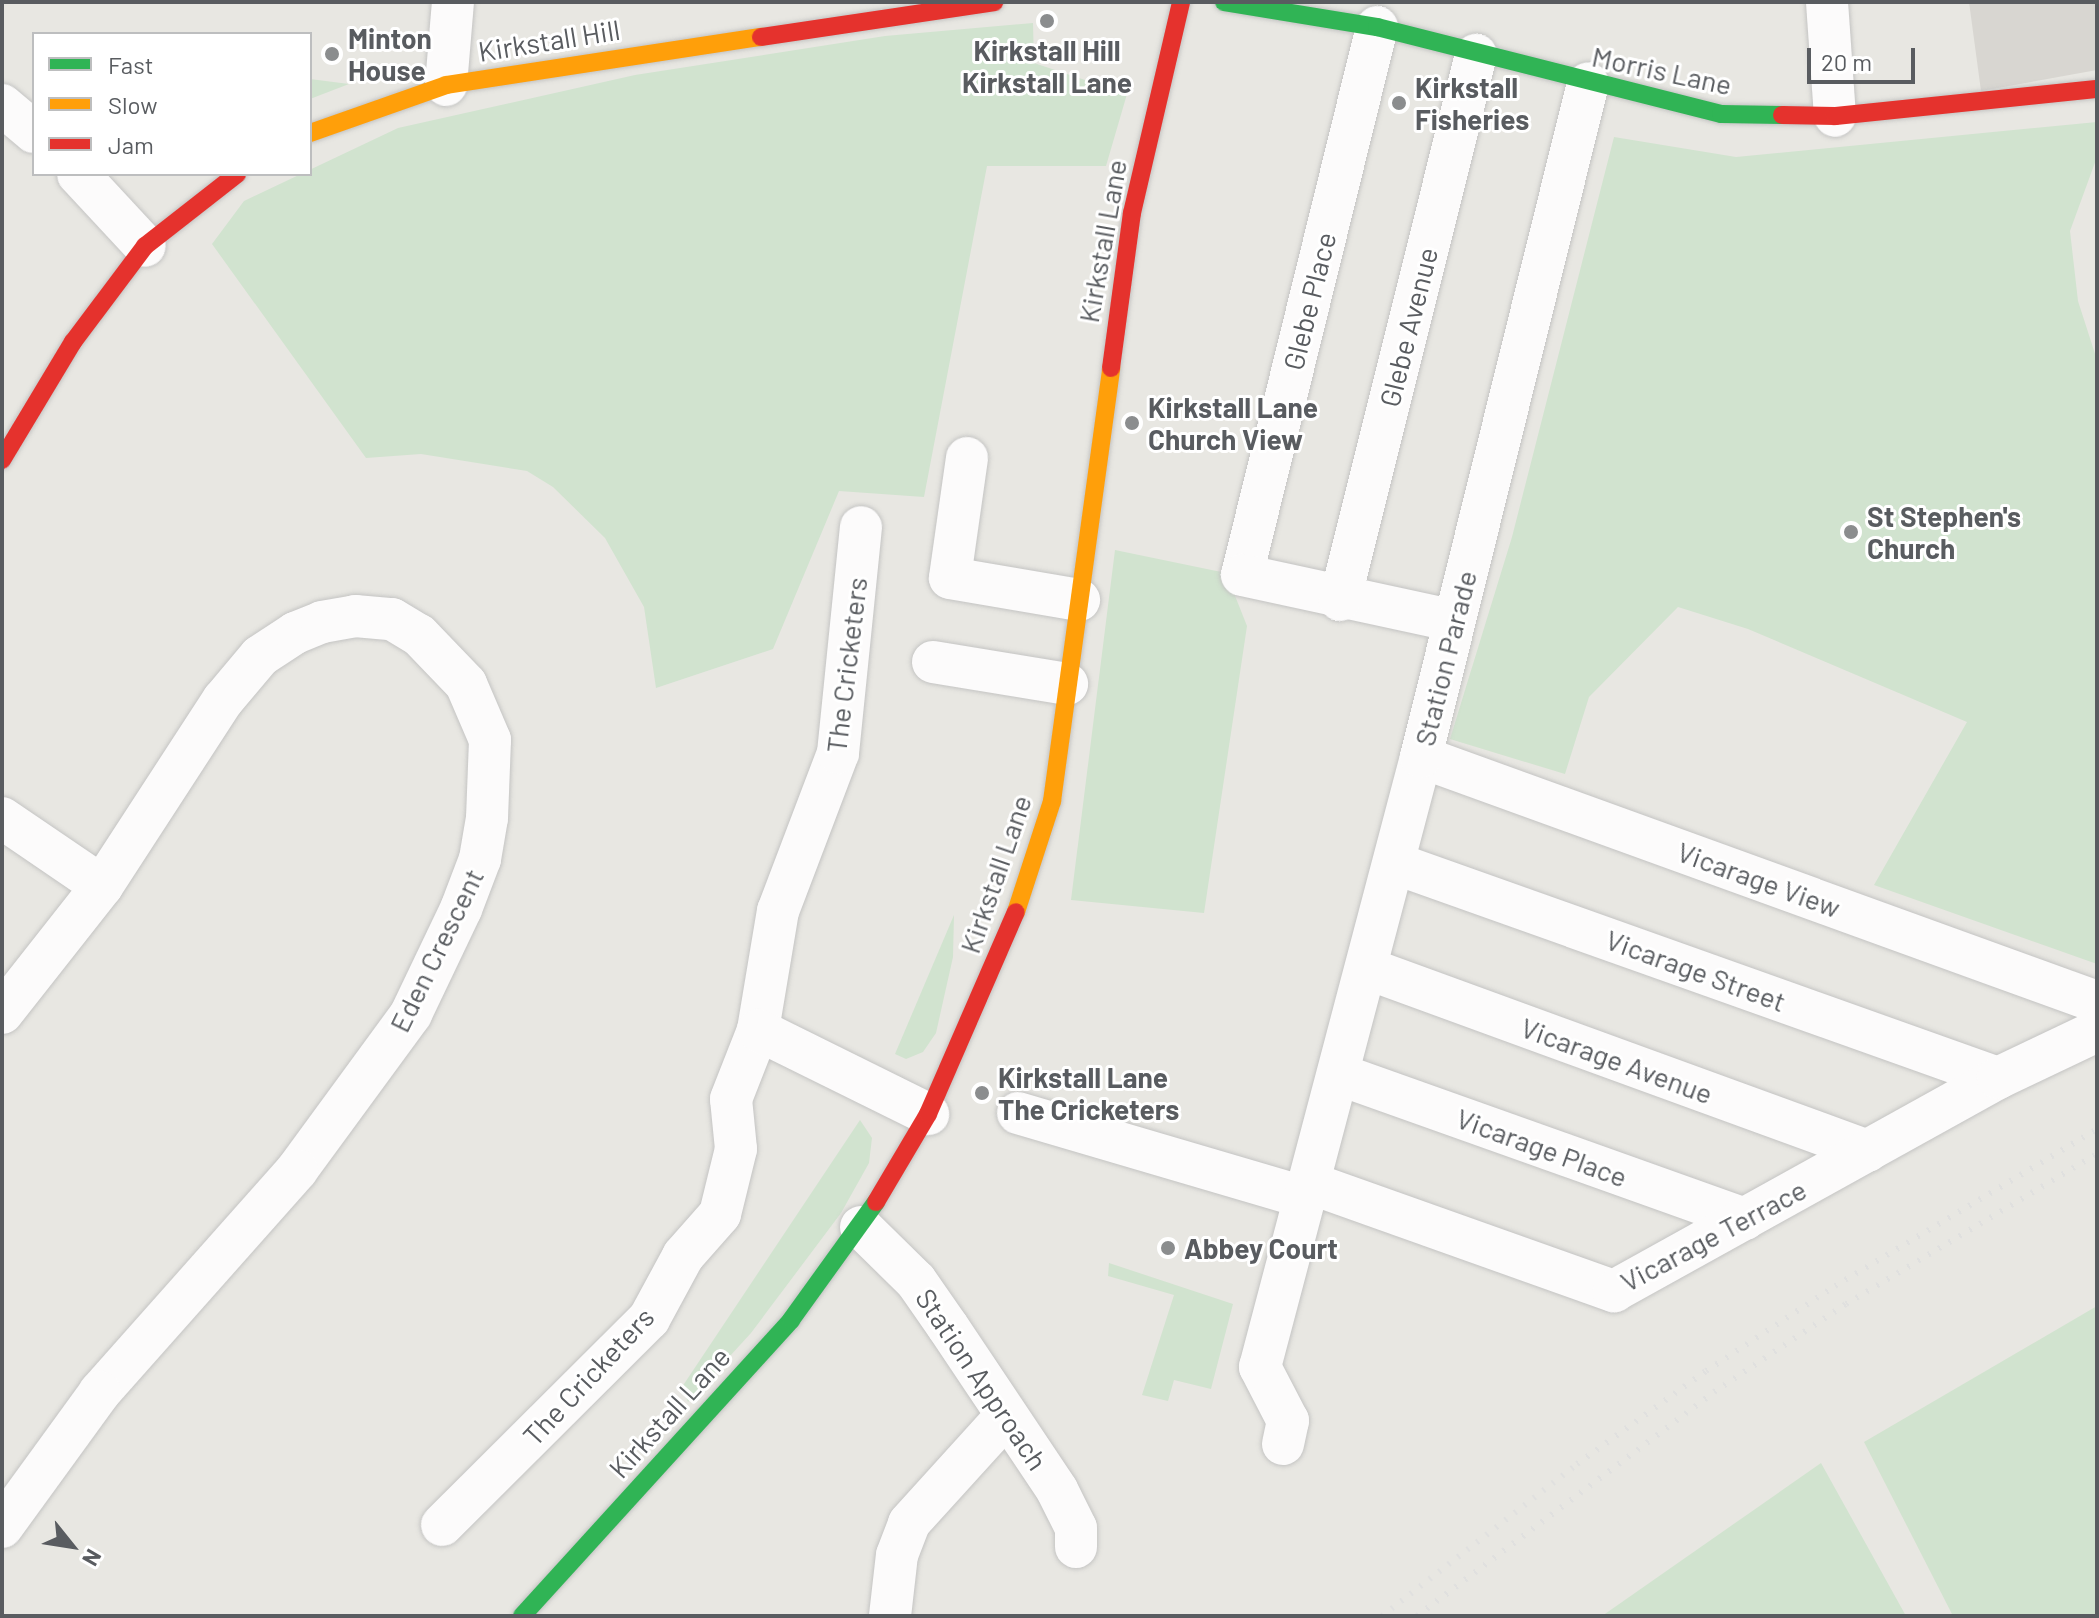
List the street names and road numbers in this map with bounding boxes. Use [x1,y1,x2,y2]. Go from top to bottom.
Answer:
street label: Kirkstall Hill [476,12,622,68]
street label: Morris Lane [1589,39,1735,101]
street label: Kirkstall Lane [1071,157,1133,325]
street label: Glebe Place [1276,229,1342,373]
street label: Glebe Avenue [1372,244,1444,410]
street label: Station Parade [1407,567,1483,749]
street label: The Cricketers [819,575,873,755]
street label: Kirkstall Lane [952,791,1038,957]
street label: Vicarage View [1673,834,1845,924]
street label: Eden Crescent [382,863,490,1037]
street label: Vicarage Street [1602,922,1790,1018]
street label: Vicarage Avenue [1517,1010,1717,1110]
street label: Vicarage Place [1452,1101,1632,1193]
street label: Vicarage Terrace [1614,1172,1812,1298]
street label: Station Approach [909,1282,1055,1476]
street label: The Cricketers [515,1300,661,1452]
street label: Kirkstall Lane [601,1340,737,1484]

